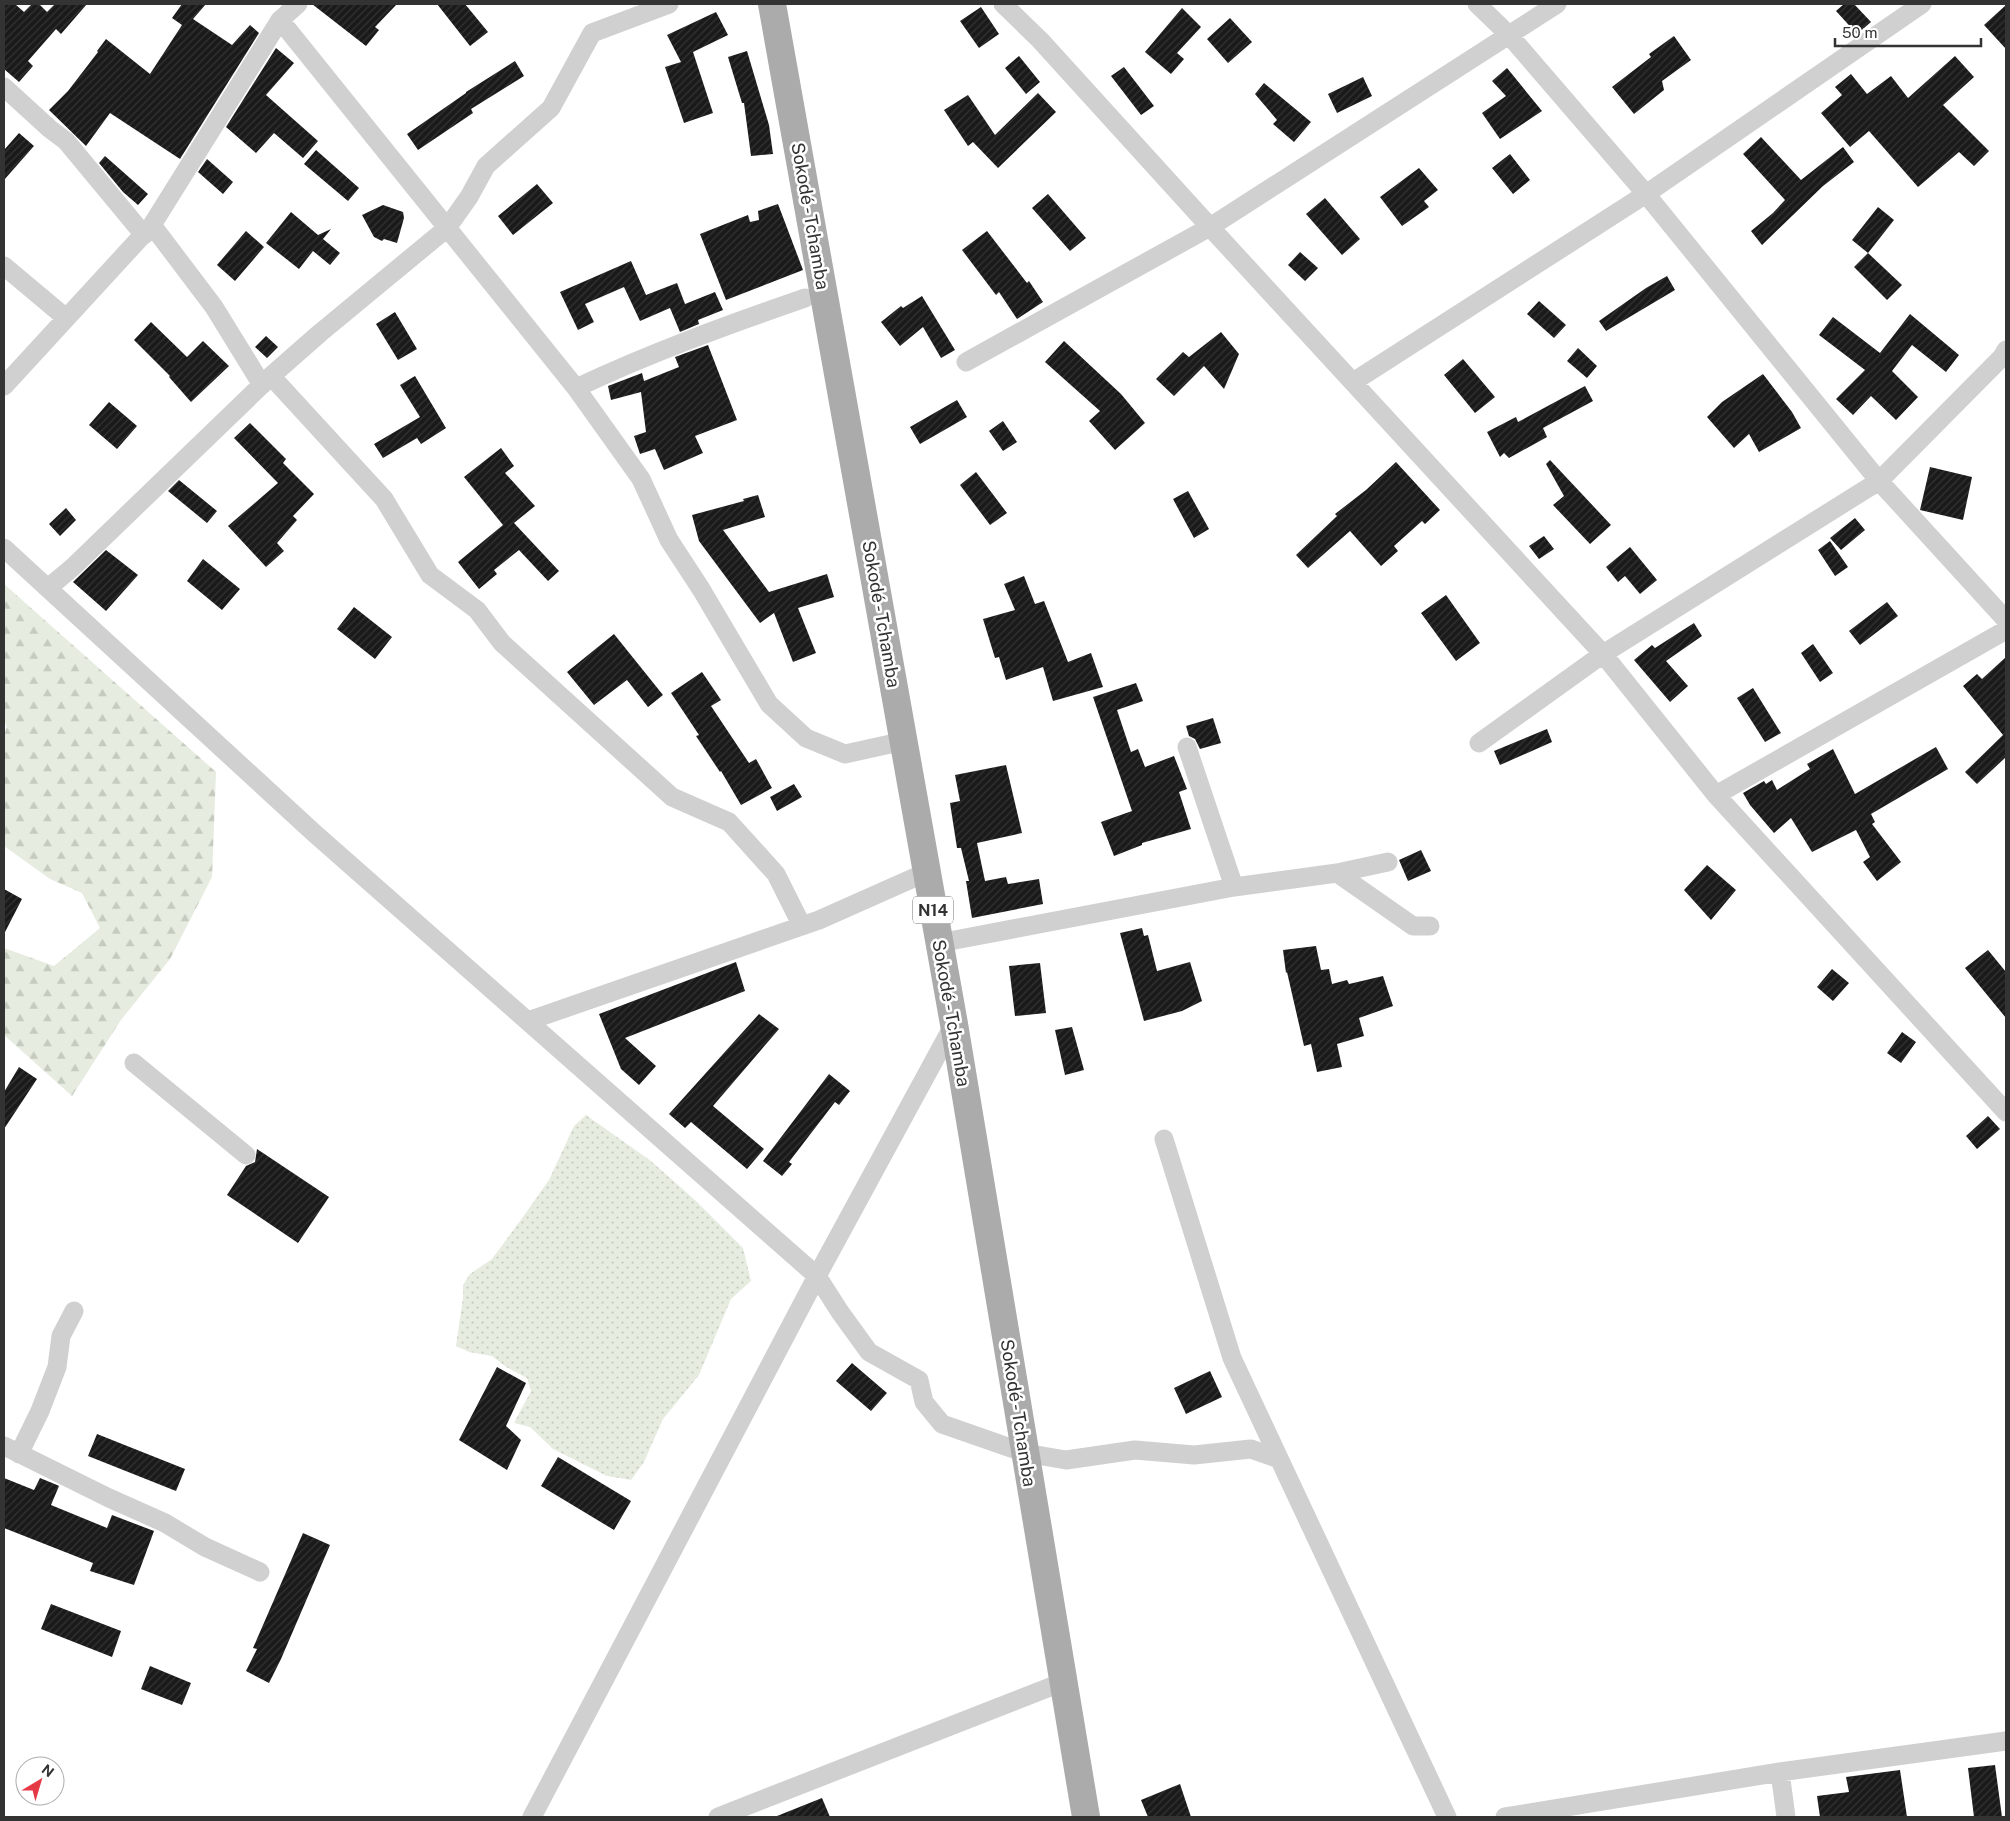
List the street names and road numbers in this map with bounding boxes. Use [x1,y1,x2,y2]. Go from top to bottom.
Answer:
street label: Sokodé - Tchamba [787,141,834,291]
street label: Sokodé - Tchamba [858,539,905,689]
road number: N14 [913,896,953,924]
street label: Sokodé - Tchamba [928,938,975,1088]
street label: Sokodé - Tchamba [996,1338,1041,1488]

